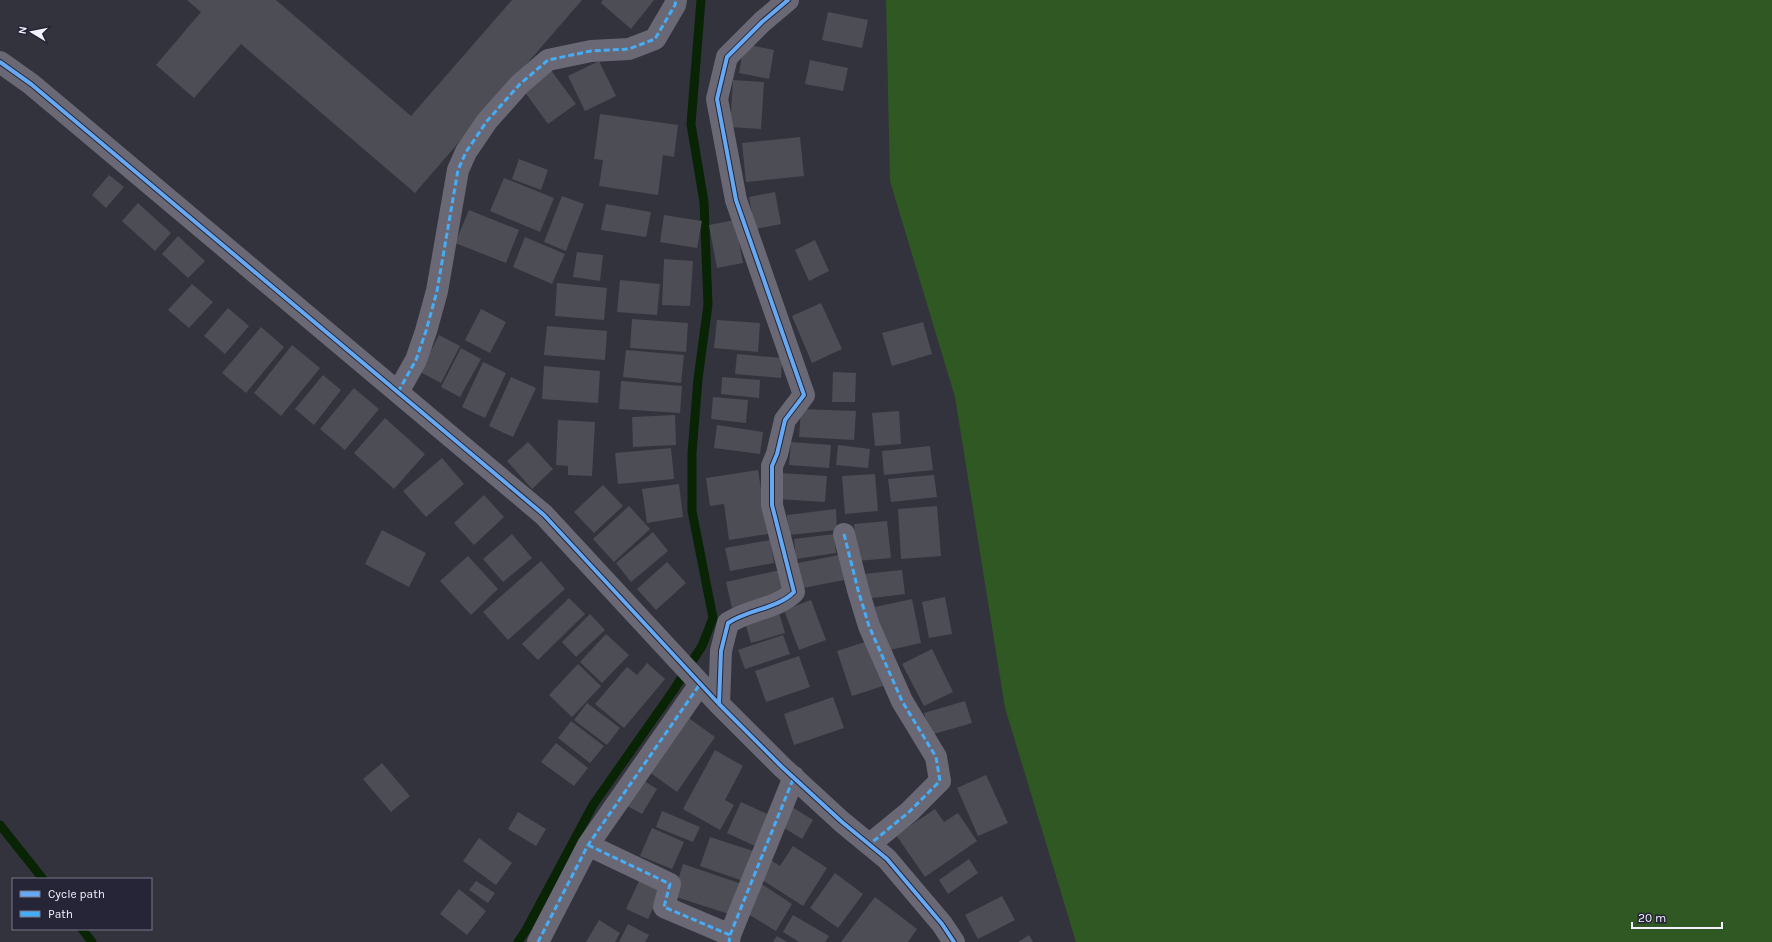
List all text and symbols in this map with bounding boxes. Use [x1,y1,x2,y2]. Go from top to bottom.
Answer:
north arrow [12,12,52,52]
text: N [16,25,30,35]
legend [12,878,152,930]
text: Cycle path [48,887,105,901]
scale bar [1632,904,1722,930]
text: Path [48,907,73,921]
text: 20 m [1638,911,1666,925]

